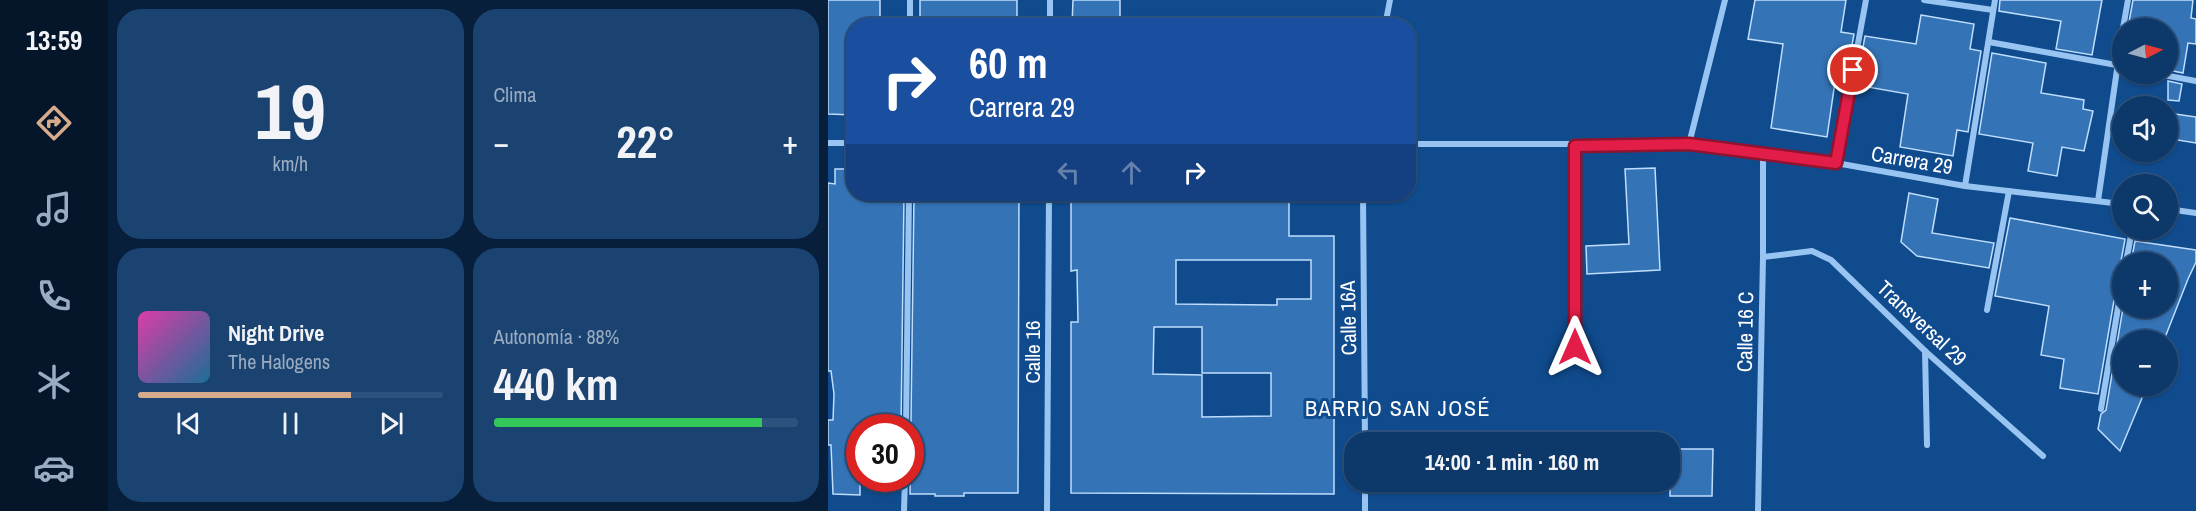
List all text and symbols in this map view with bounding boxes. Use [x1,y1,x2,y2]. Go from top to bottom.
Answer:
north arrow [2112,18,2178,84]
map controls [2112,18,2178,396]
text: 13:59 [26,22,82,58]
text: 60 m [969,35,1048,91]
icon: right [870,42,948,120]
pin [1827,44,1878,95]
icon: arrive [1836,53,1869,86]
text: 19 [255,58,326,163]
text: Clima [494,81,536,108]
text: Carrera 29 [969,89,1075,125]
button: sound [2112,96,2178,162]
icon: directions [33,102,75,144]
text: 22° [616,111,675,172]
text: − [494,120,509,164]
text: + [782,120,798,164]
street label: Carrera 29 [1869,139,1955,181]
text: km/h [272,150,308,177]
icon: left [1052,156,1085,189]
icon: ahead [1115,156,1148,189]
icon: right [1178,156,1211,189]
button: search [2112,174,2178,240]
icon: music [33,188,75,230]
button: + [2112,252,2178,318]
street label: Transversal 29 [1871,274,1973,372]
icon: phone [33,275,75,317]
street label: Calle 16A [1333,280,1363,356]
street label: Calle 16 C [1730,292,1760,372]
position arrow [1543,315,1607,379]
text: Night Drive [228,318,324,348]
street label: Calle 16 [1018,320,1047,384]
text: Autonomía · 88% [494,323,619,350]
button: − [2112,330,2178,396]
text: The Halogens [228,348,330,375]
text: 440 km [494,353,619,414]
icon: climate [33,361,75,403]
district label: BARRIO SAN JOSÉ [1305,393,1491,423]
icon: previous [172,407,205,440]
icon: pause [274,407,307,440]
icon: next [375,407,408,440]
speed limit sign: 30 [846,414,924,492]
icon: car [33,447,75,489]
text: 14:00 · 1 min · 160 m [1425,447,1599,477]

